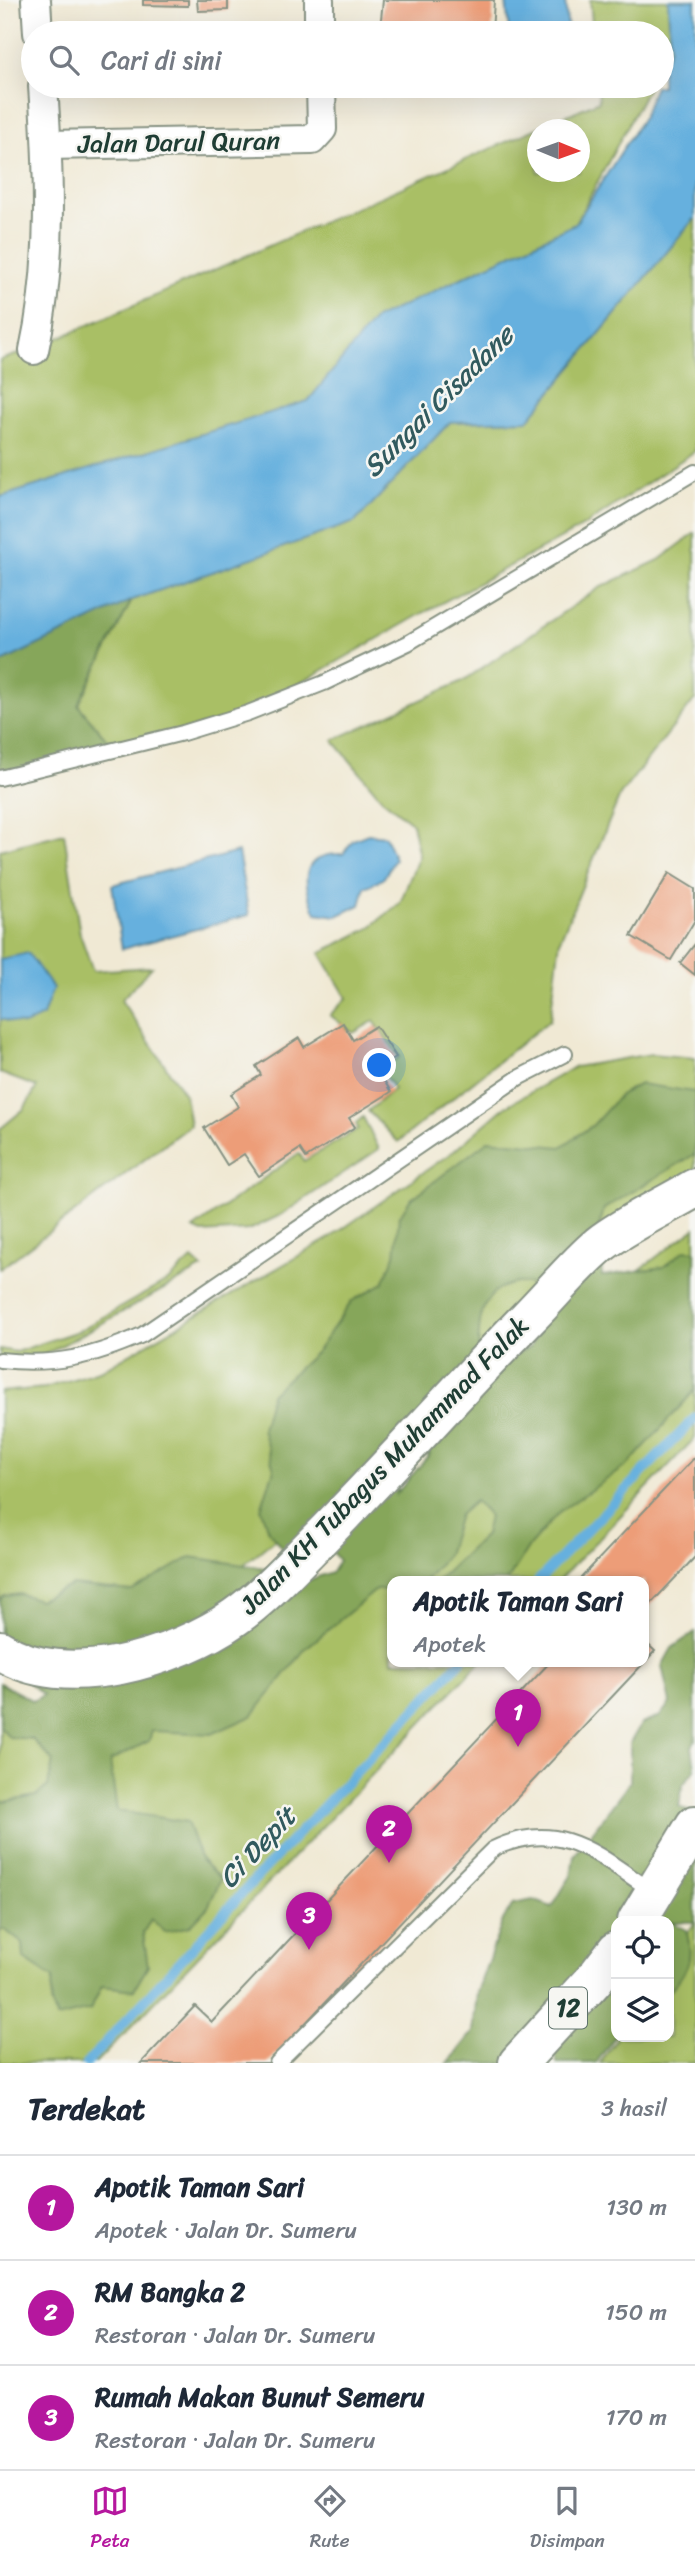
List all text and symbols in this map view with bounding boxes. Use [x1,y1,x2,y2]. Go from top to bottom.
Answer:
search box [21,21,674,98]
text: Cari di sini [101,37,222,83]
icon: search [45,41,83,79]
street label: Jalan Darul Quran [76,117,281,167]
north arrow [527,119,590,182]
water label: Sungai Cisadane [350,311,528,489]
your location [362,1048,396,1082]
street label: Jalan KH Tubagus Muhammad Falak [227,1304,540,1626]
popup [387,1576,649,1667]
text: Apotik Taman Sari [413,1578,623,1624]
text: Apotek [413,1624,486,1665]
pin: 1 [495,1689,541,1747]
water label: Ci Depit [206,1792,310,1900]
pin: 2 [366,1805,412,1863]
pin: 3 [286,1892,332,1950]
map controls [611,1916,674,2042]
button: locate [611,1916,674,1979]
button: layers [611,1979,674,2042]
road number: 12 [549,1987,587,2028]
text: Terdekat [28,2082,145,2136]
text: 3 hasil [601,2088,667,2129]
text: Apotik Taman Sari [95,2164,304,2210]
text: 1 [46,2187,56,2228]
text: 130 m [606,2187,667,2228]
text: Apotek · Jalan Dr. Sumeru [95,2210,357,2251]
text: RM Bangka 2 [95,2269,245,2315]
text: 2 [44,2292,58,2333]
text: 150 m [605,2292,667,2333]
text: Restoran · Jalan Dr. Sumeru [95,2315,375,2356]
text: Rumah Makan Bunut Semeru [95,2374,424,2420]
text: 3 [45,2397,57,2438]
text: 170 m [606,2397,667,2438]
text: Restoran · Jalan Dr. Sumeru [95,2420,375,2461]
tab: Peta [90,2482,129,2557]
tab: Rute [310,2482,349,2557]
tab: Disimpan [530,2482,605,2557]

